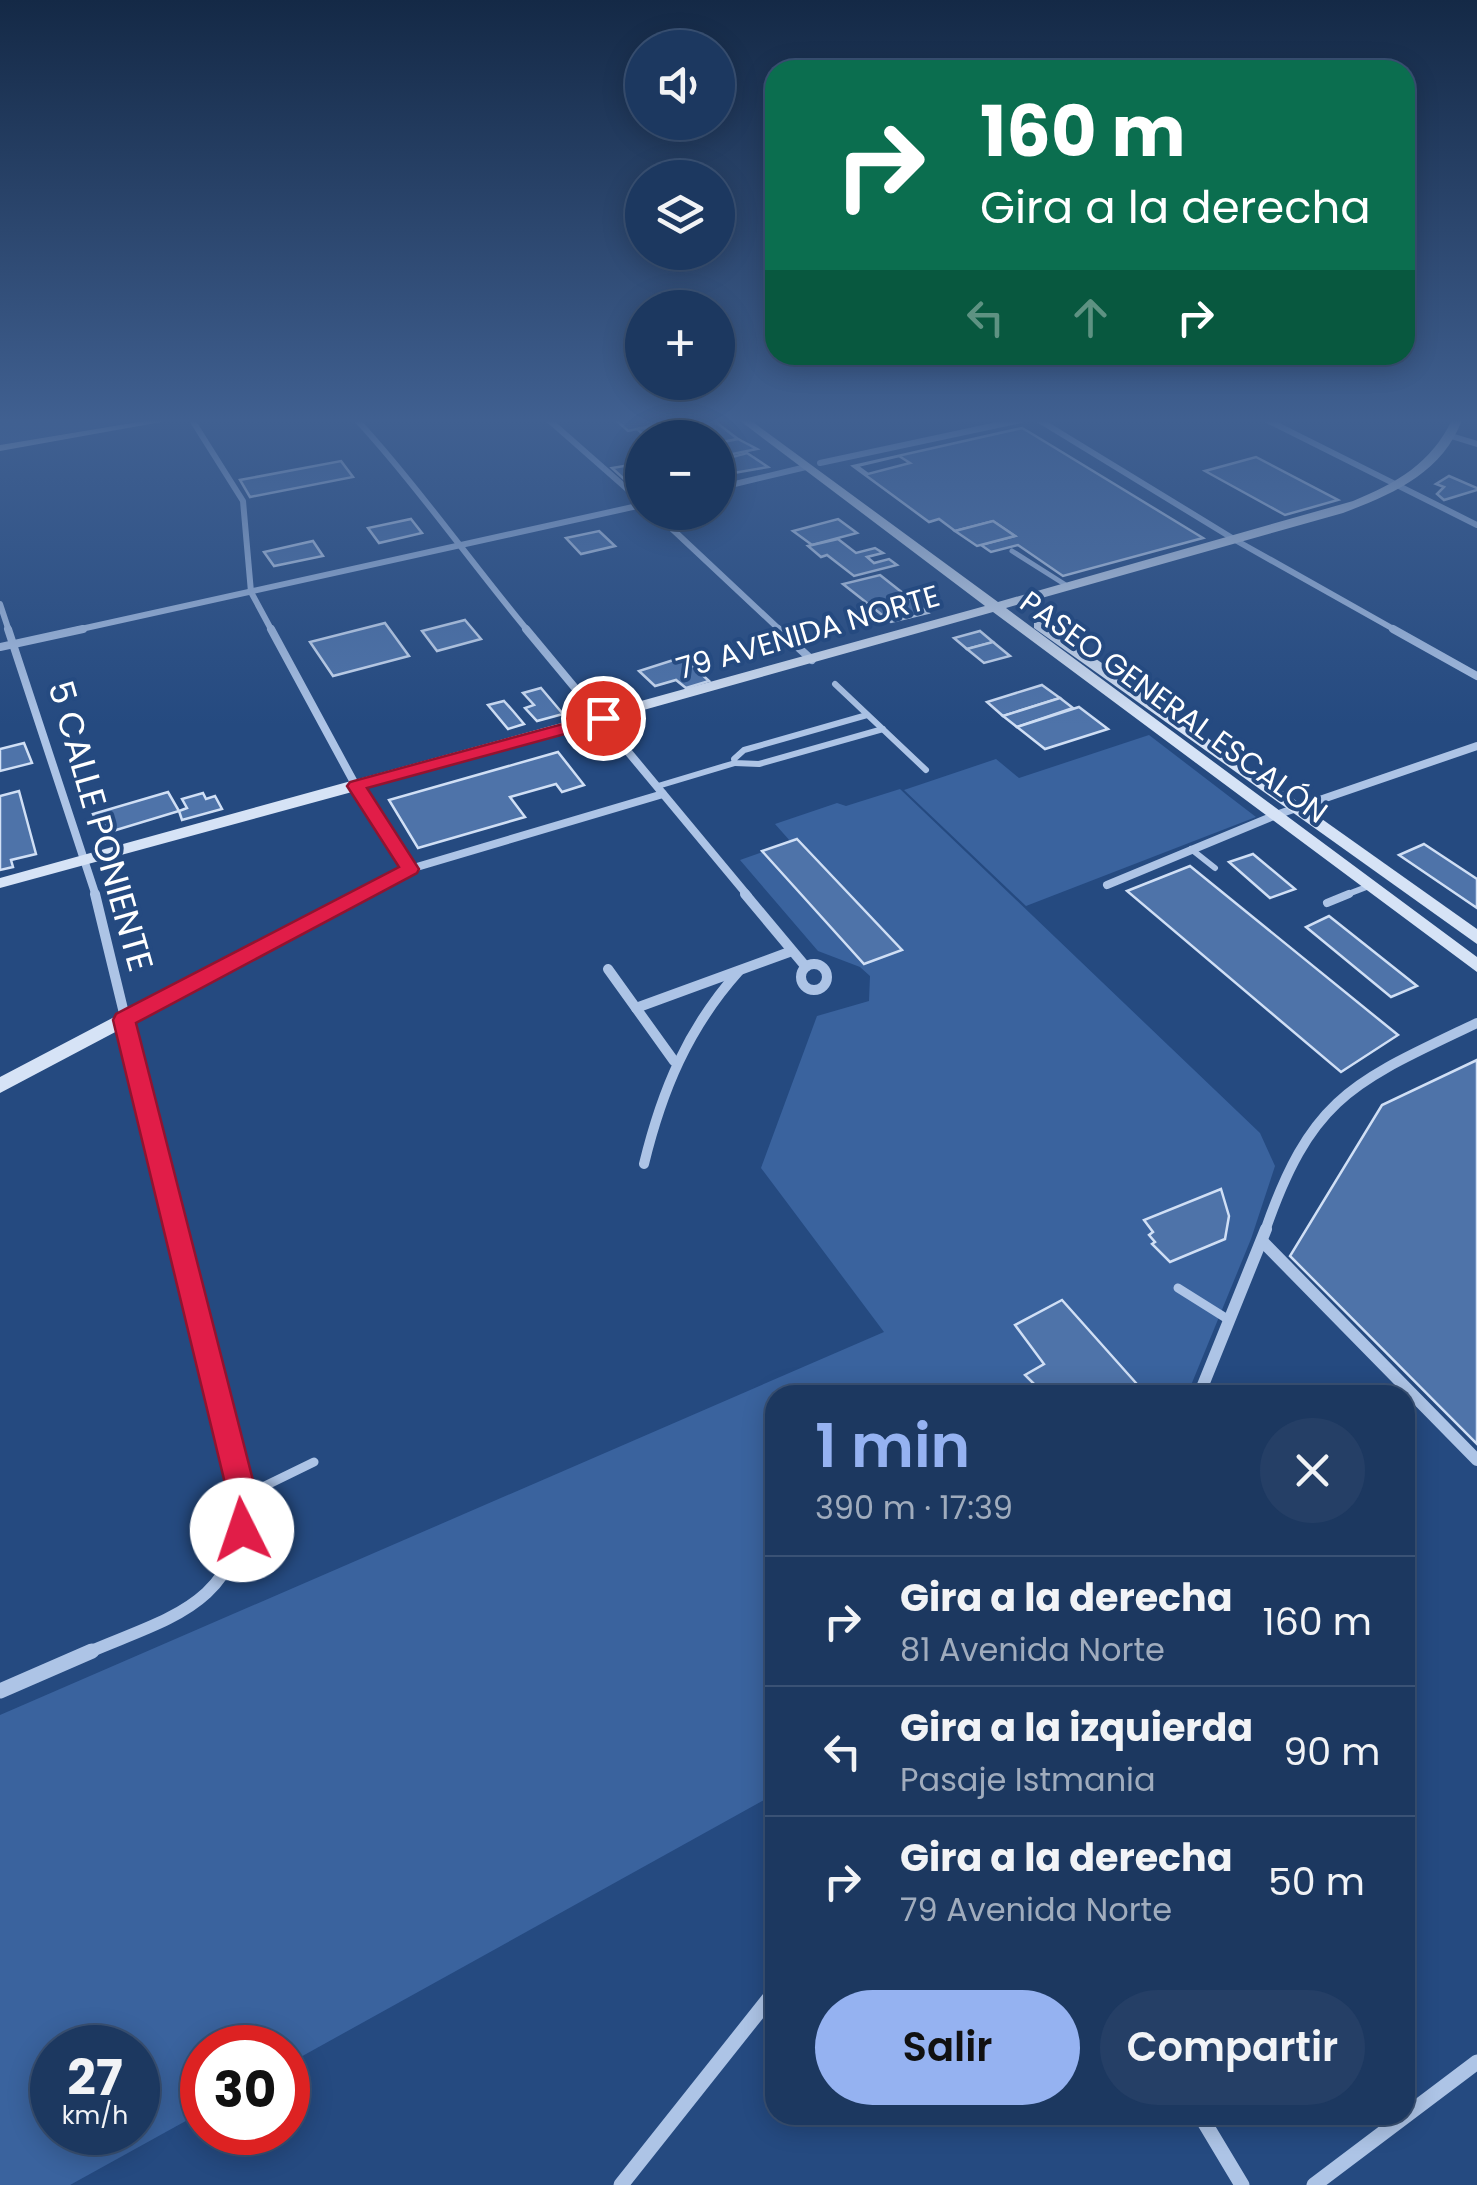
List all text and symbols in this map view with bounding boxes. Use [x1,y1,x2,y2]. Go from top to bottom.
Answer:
map controls [625,30,735,530]
button: sound [625,30,735,140]
text: 160 m [980,82,1186,181]
icon: right [815,100,945,230]
button: layers [625,160,735,270]
text: Gira a la derecha [980,176,1371,239]
button: + [625,290,735,400]
icon: left [958,290,1013,345]
icon: ahead [1063,290,1118,345]
icon: right [1168,290,1223,345]
button: − [625,420,735,530]
street label: 79 AVENIDA NORTE [672,574,944,690]
street label: PASEO GENERAL ESCALÓN [1011,581,1337,833]
street label: 5 CALLE PONIENTE [36,675,166,977]
pin [561,676,646,761]
icon: arrive [576,691,631,746]
text: 1 min [815,1404,970,1488]
button: close [1260,1418,1365,1523]
position arrow [190,1478,294,1582]
text: 390 m · 17:39 [815,1485,1013,1530]
text: Gira a la derecha [900,1571,1233,1624]
icon: right [815,1594,870,1649]
text: 160 m [1263,1595,1372,1648]
text: 81 Avenida Norte [900,1627,1165,1672]
text: Gira a la izquierda [900,1701,1253,1754]
icon: left [815,1724,870,1779]
text: 90 m [1283,1725,1380,1778]
text: Pasaje Istmania [900,1757,1156,1802]
text: Gira a la derecha [900,1831,1233,1884]
icon: right [815,1854,870,1909]
text: 50 m [1268,1855,1365,1908]
text: 79 Avenida Norte [900,1887,1172,1932]
button: Salir [815,1990,1080,2105]
button: Compartir [1100,1990,1365,2105]
speed limit sign: 30 [180,2025,310,2155]
text: 27 [67,2042,123,2113]
text: km/h [62,2098,128,2133]

